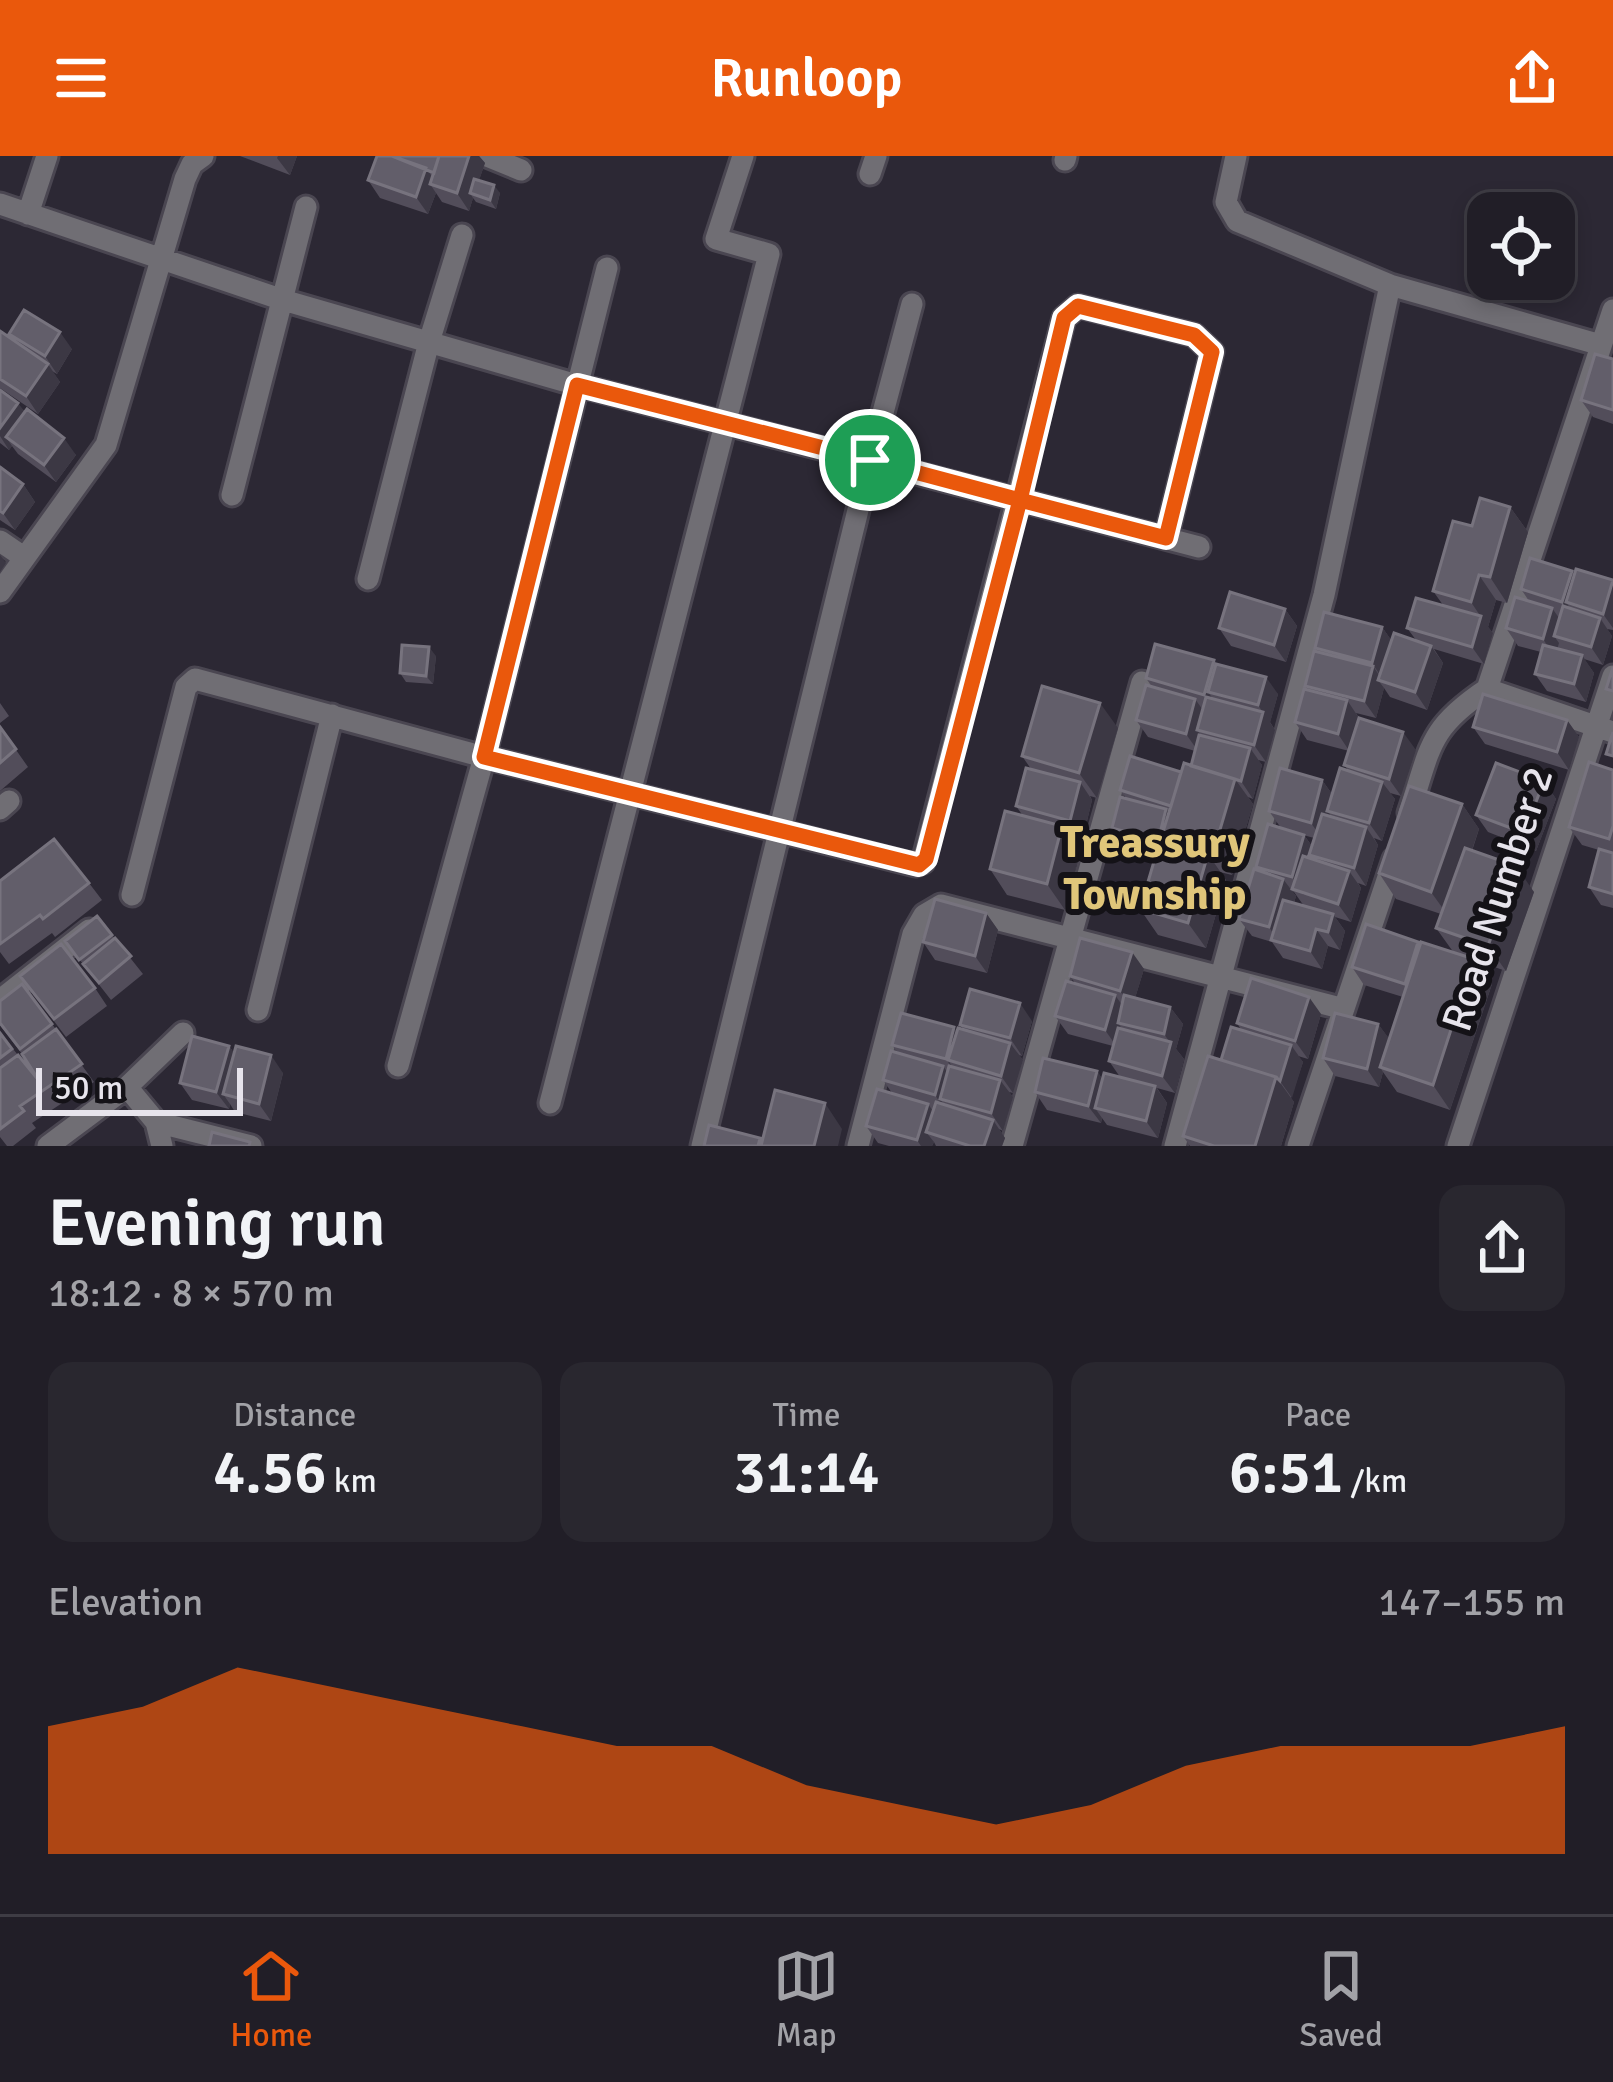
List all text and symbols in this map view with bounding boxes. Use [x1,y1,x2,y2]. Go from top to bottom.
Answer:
icon: menu [48,45,114,111]
text: Runloop [711,45,902,112]
icon: share [1499,45,1565,111]
map controls [1467,192,1575,300]
button: locate [1467,192,1575,300]
pin [819,409,921,511]
icon: arrive [837,427,903,493]
street label: Road Number 2 [1431,761,1565,1037]
district label: Treassury Township [1060,815,1251,922]
scale bar [36,1062,243,1115]
text: 50 m [54,1068,123,1109]
text: Evening run [48,1183,386,1264]
button: share [1439,1185,1565,1311]
text: 18:12 · 8 × 570 m [48,1269,334,1317]
text: Distance [233,1395,356,1436]
text: Time [772,1395,840,1436]
text: Pace [1285,1395,1351,1436]
text: 4.56 [213,1436,327,1510]
text: 31:14 [733,1436,880,1510]
text: 6:51 [1229,1436,1343,1510]
text: km [327,1461,377,1502]
text: /km [1343,1461,1407,1502]
text: Elevation [48,1578,203,1626]
text: 147–155 m [1378,1578,1565,1626]
tab: Home [230,1943,313,2056]
tab: Map [773,1943,839,2056]
tab: Saved [1300,1943,1383,2056]

